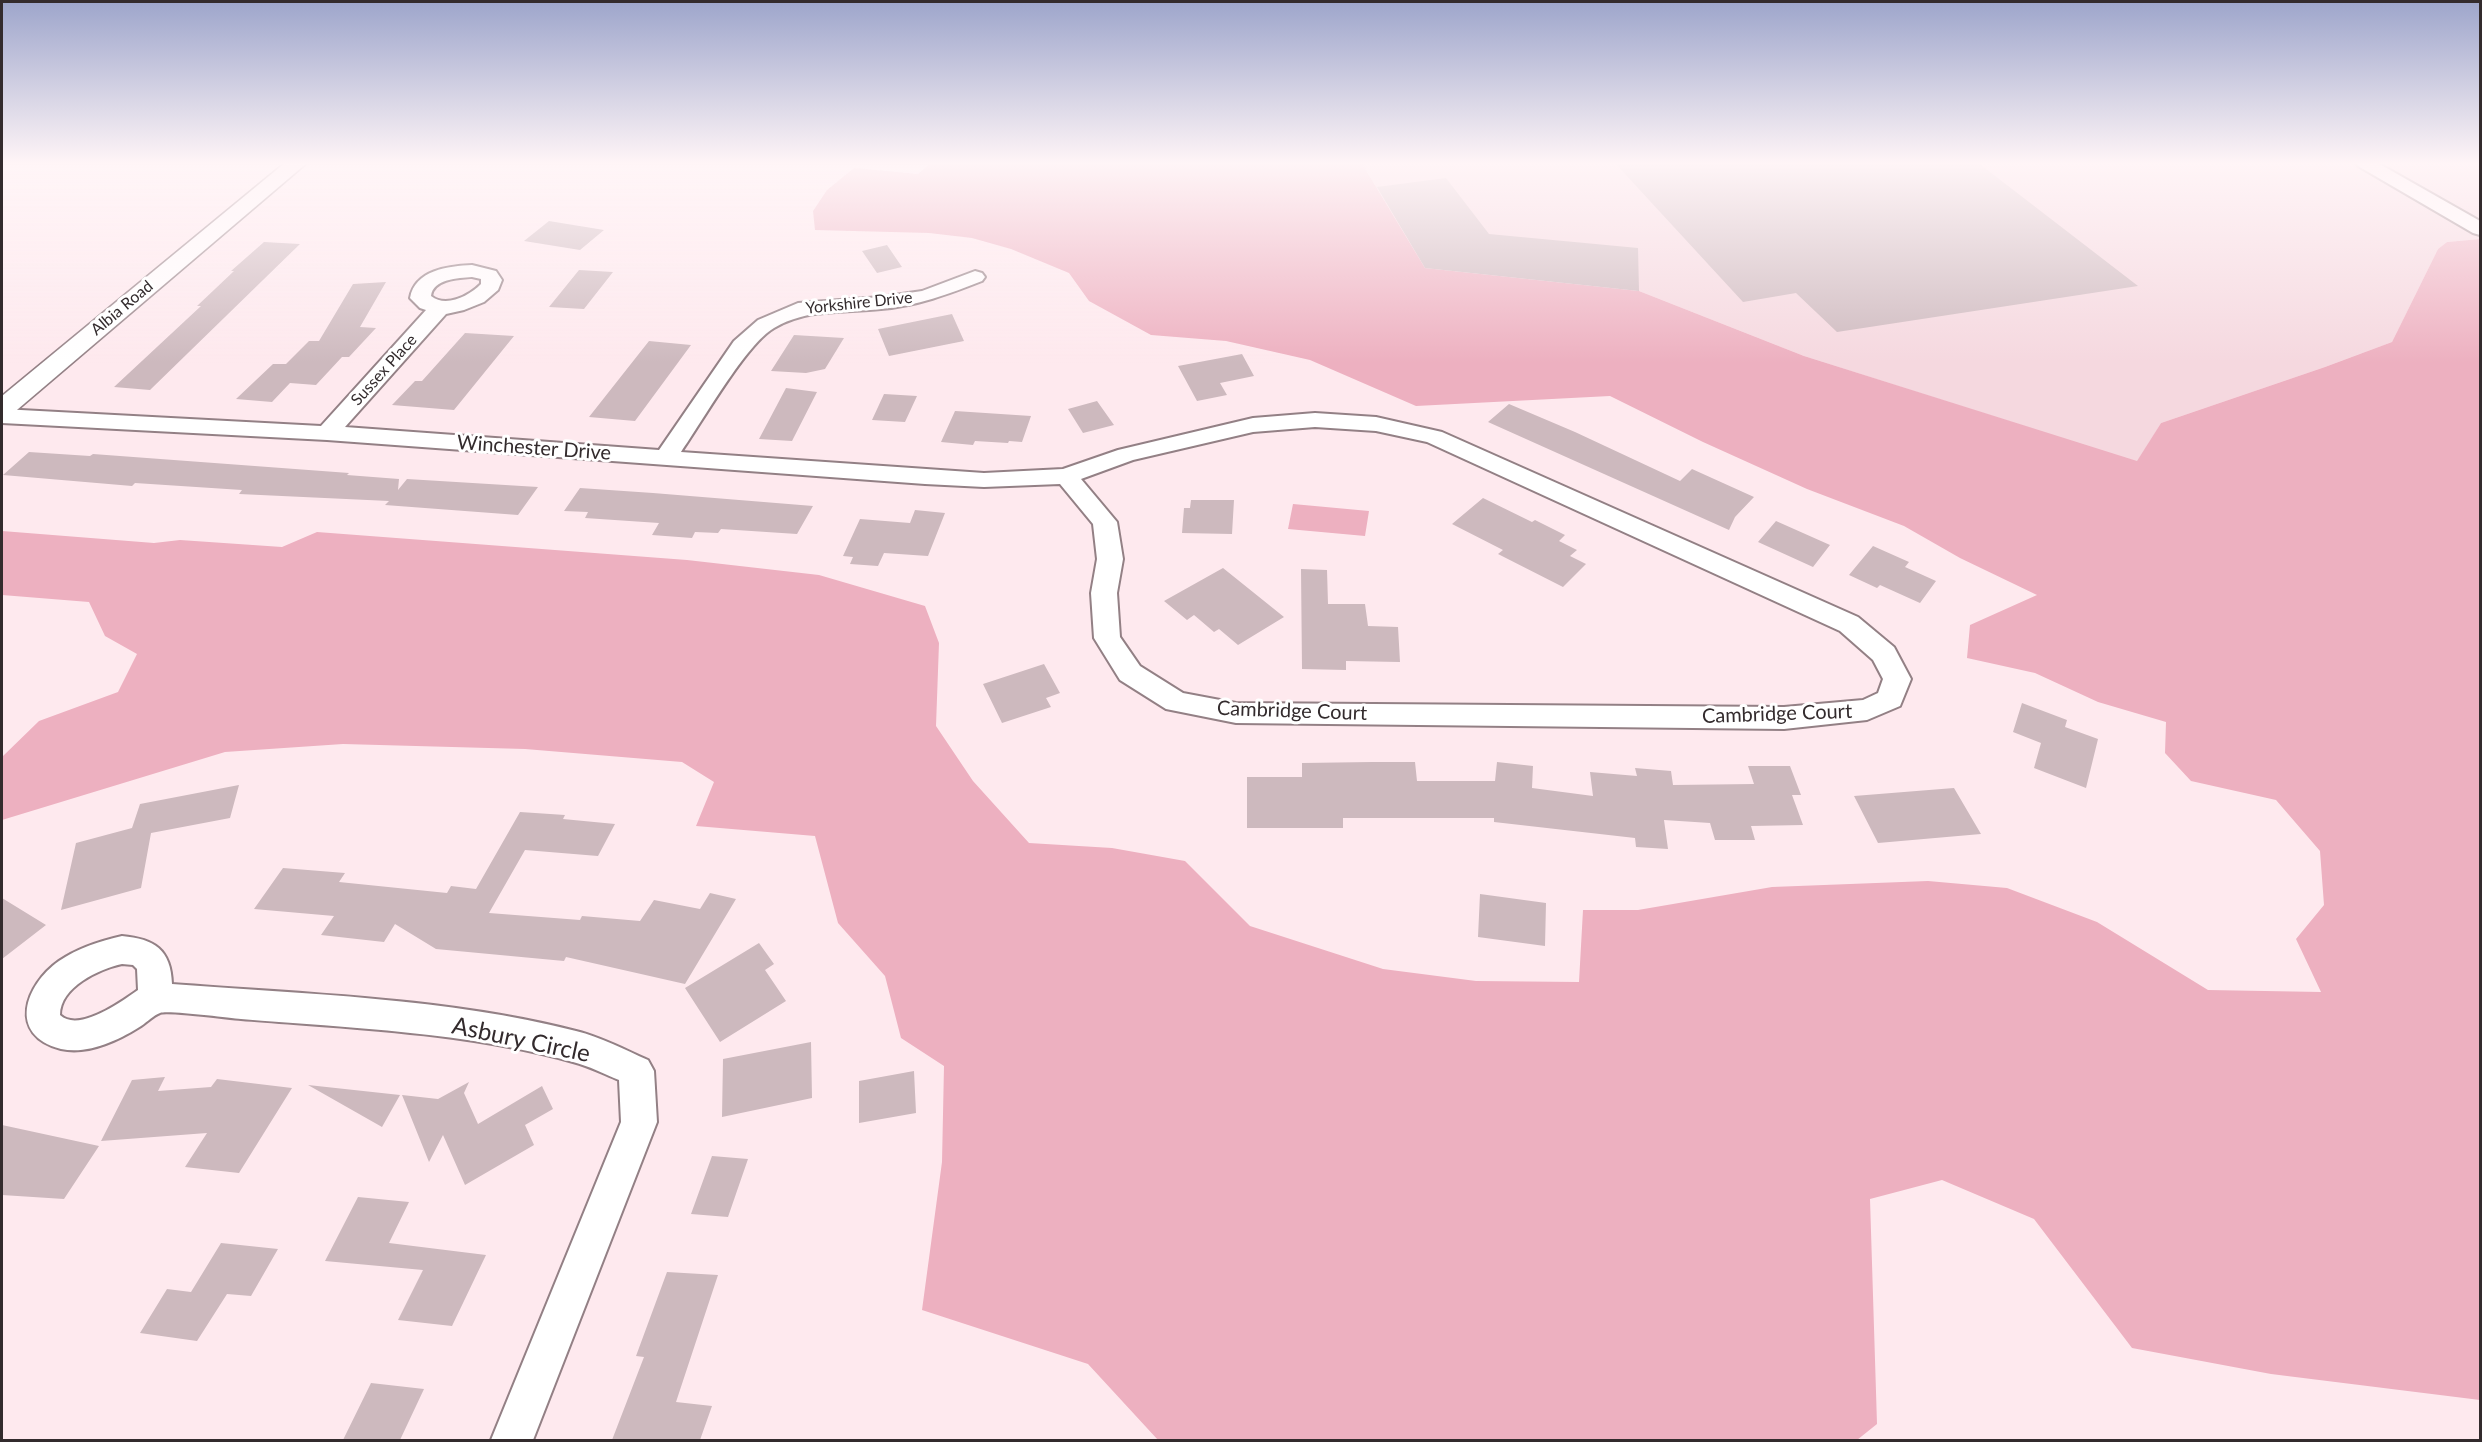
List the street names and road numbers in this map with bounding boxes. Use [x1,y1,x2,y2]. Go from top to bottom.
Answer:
street label: Albia Road [87,277,157,339]
street label: Yorkshire Drive [805,288,913,318]
street label: Sussex Place [347,331,421,409]
street label: Winchester Drive [456,431,612,465]
street label: Cambridge Court [1217,696,1367,726]
street label: Cambridge Court [1702,699,1852,729]
street label: Asbury Circle [449,1011,593,1069]

